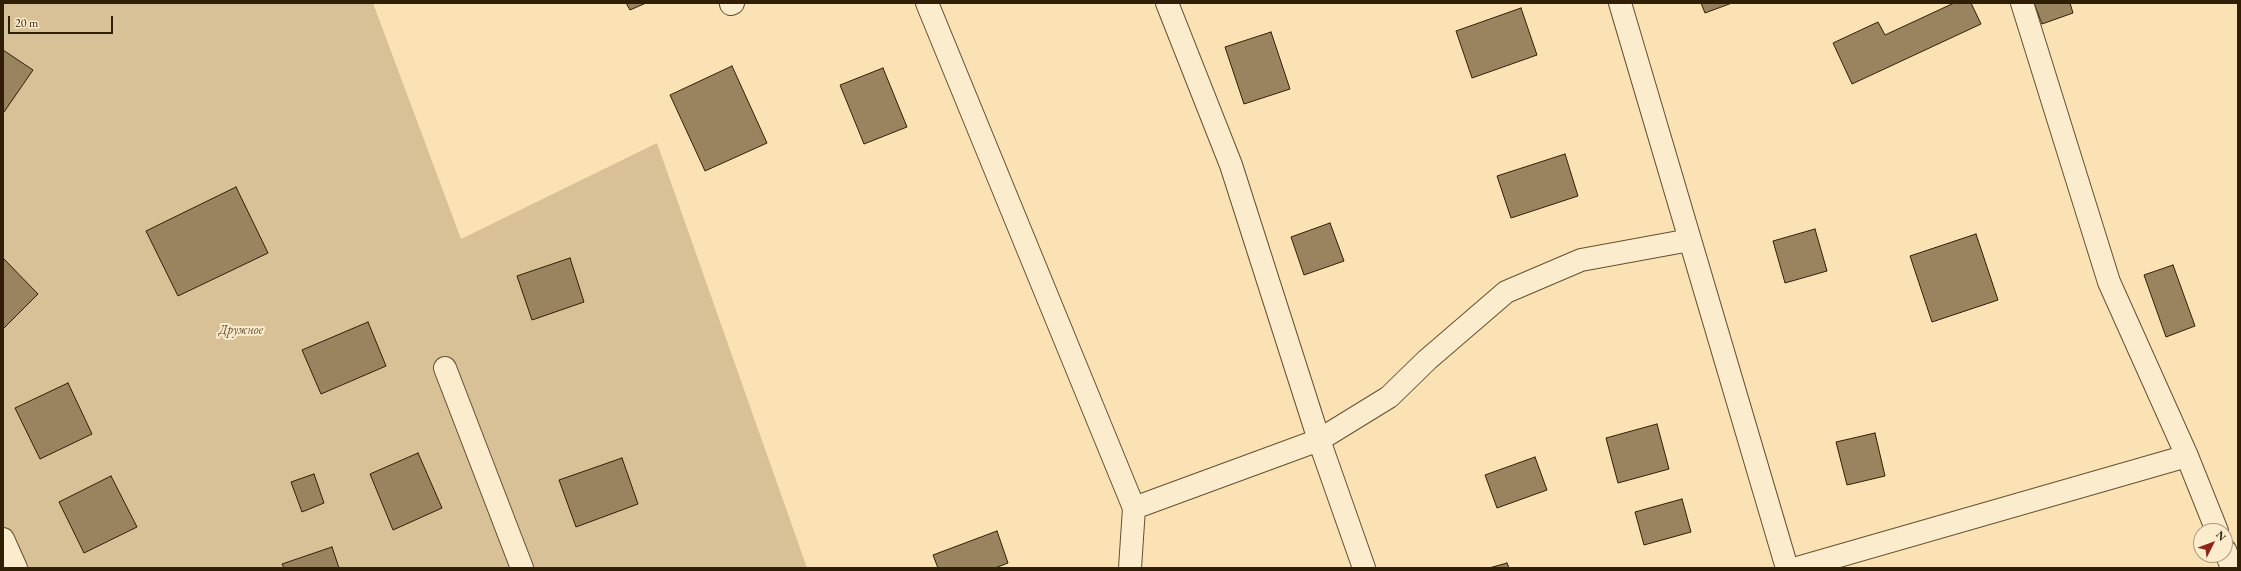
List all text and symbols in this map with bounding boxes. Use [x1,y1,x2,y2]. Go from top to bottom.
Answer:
scale bar [10,8,115,34]
text: 20 m [15,15,38,31]
park label: Дружное [219,322,263,338]
north arrow [2193,523,2233,563]
text: N [2213,528,2229,544]

